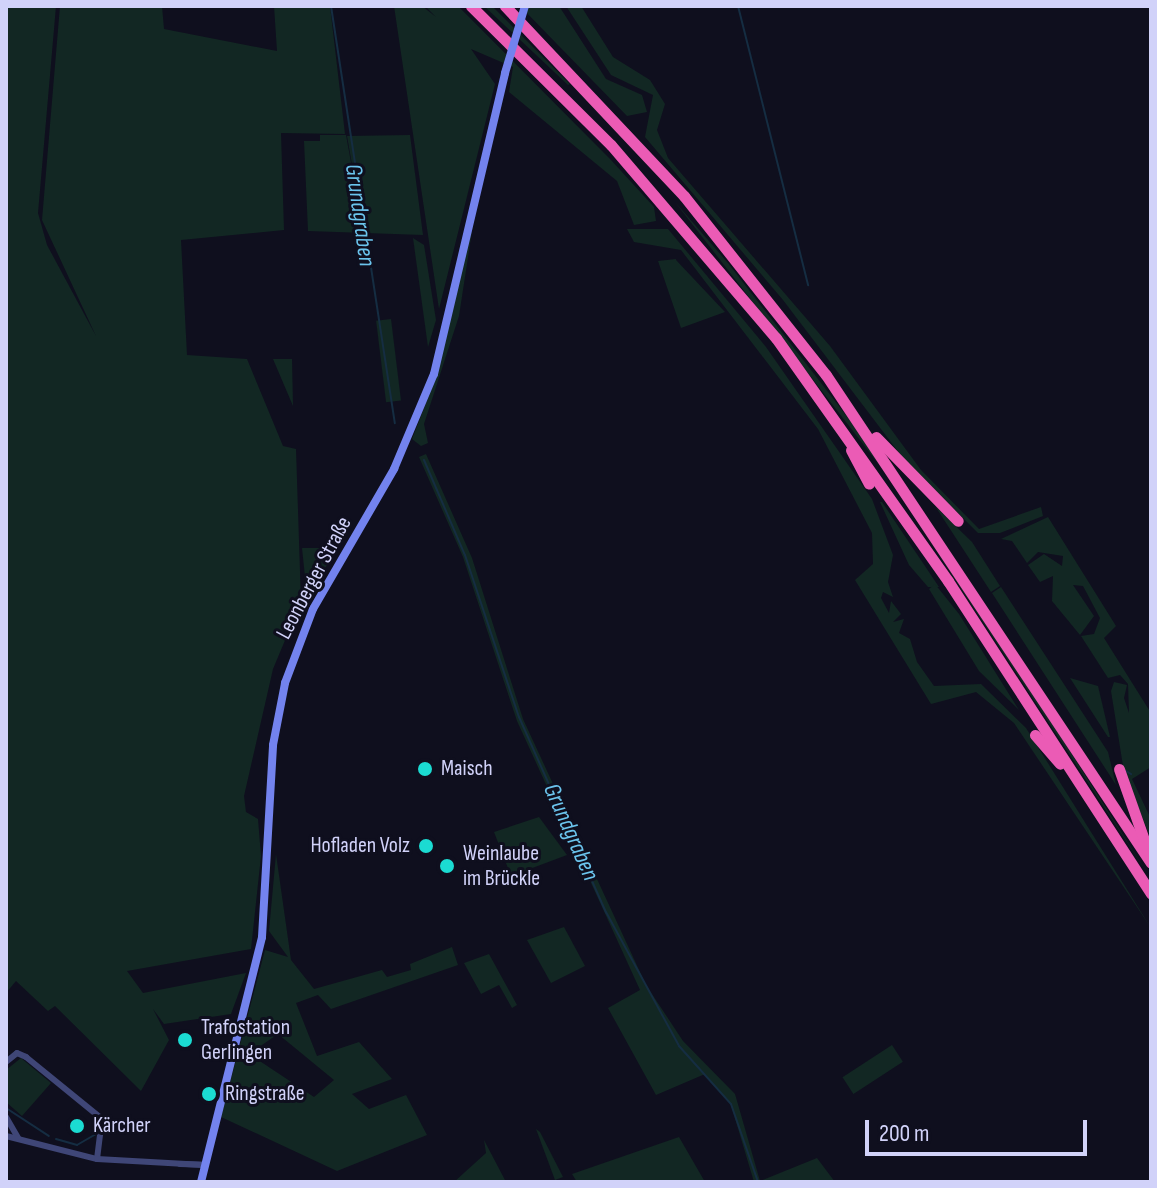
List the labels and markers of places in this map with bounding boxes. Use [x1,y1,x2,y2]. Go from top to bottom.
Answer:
place label: Maisch [441,756,493,782]
marker: Maisch [416,760,434,778]
place label: Hofladen Volz [310,833,410,859]
marker: Hofladen Volz [417,837,435,855]
place label: Weinlaube im Brückle [463,840,540,892]
marker: Weinlaube im Brückle [438,857,456,875]
place label: Trafostation Gerlingen [201,1014,290,1066]
marker: Trafostation Gerlingen [176,1031,194,1049]
place label: Ringstraße [225,1081,305,1107]
marker: Ringstraße [200,1085,218,1103]
place label: Kärcher [93,1113,151,1139]
marker: Kärcher [68,1117,86,1135]

